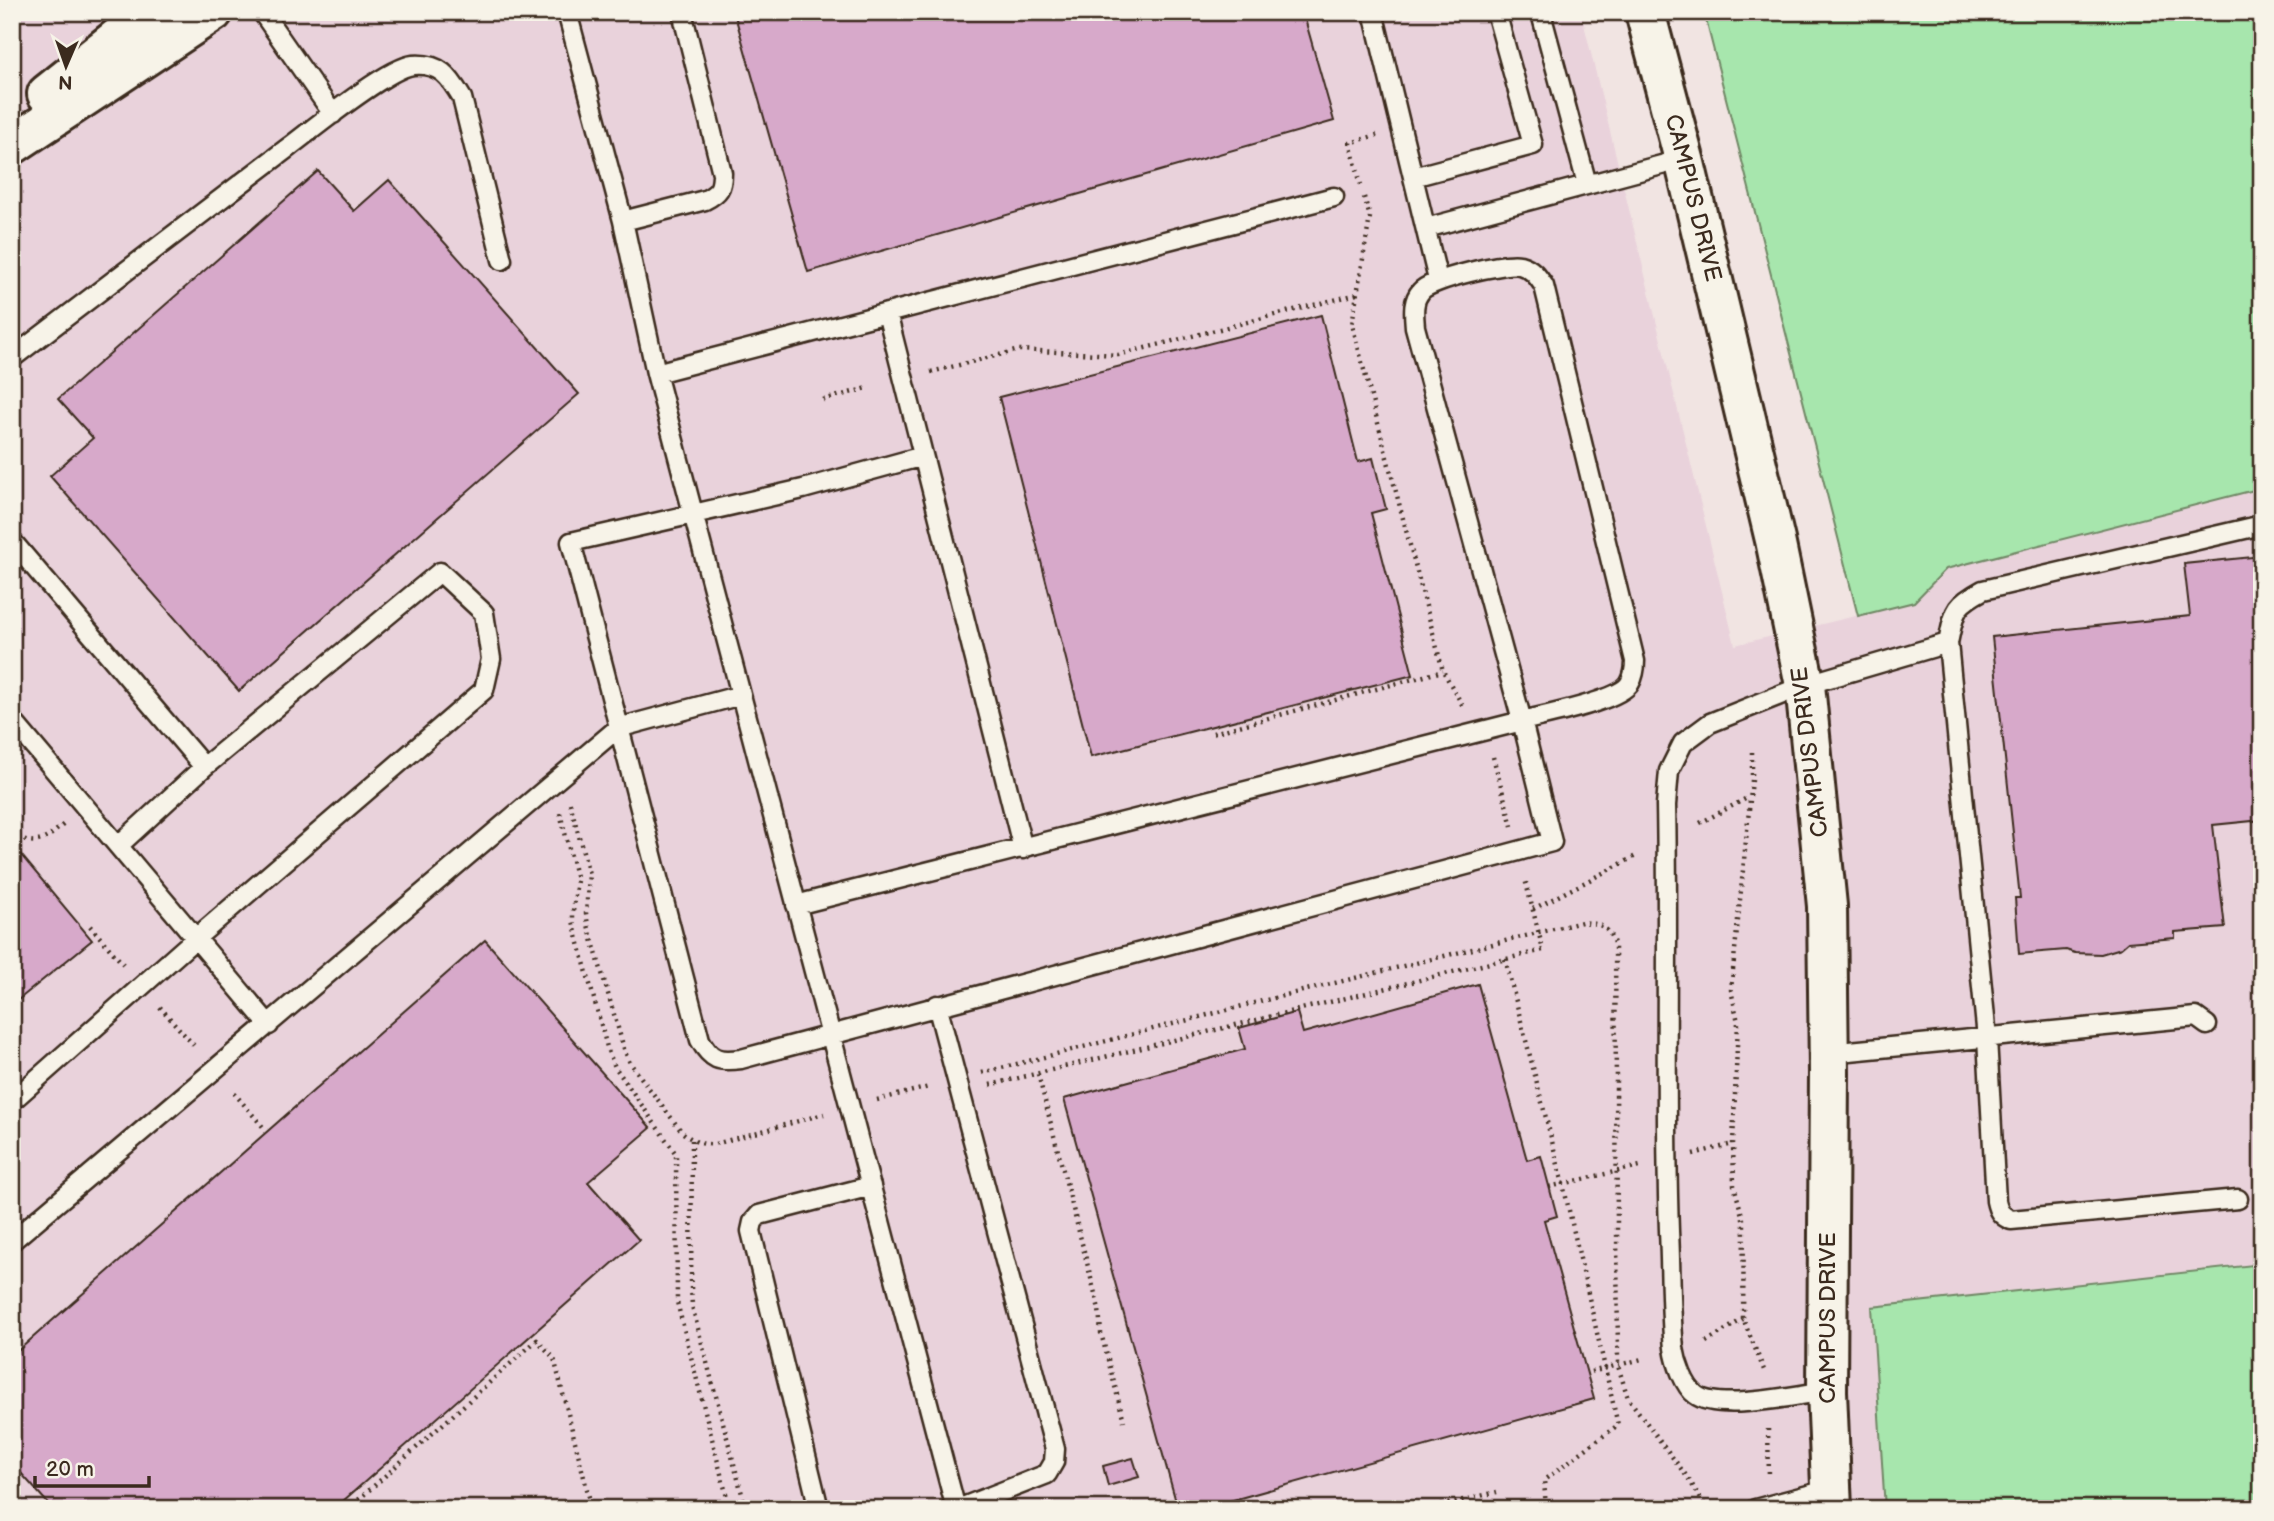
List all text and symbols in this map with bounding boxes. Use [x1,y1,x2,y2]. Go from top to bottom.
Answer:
north arrow [32,32,102,102]
text: N [58,70,73,93]
street label: CAMPUS DRIVE [1659,112,1727,284]
street label: CAMPUS DRIVE [1786,665,1834,839]
street label: CAMPUS DRIVE [1814,1232,1842,1404]
scale bar [35,1444,149,1488]
text: 20 m [46,1457,94,1482]

